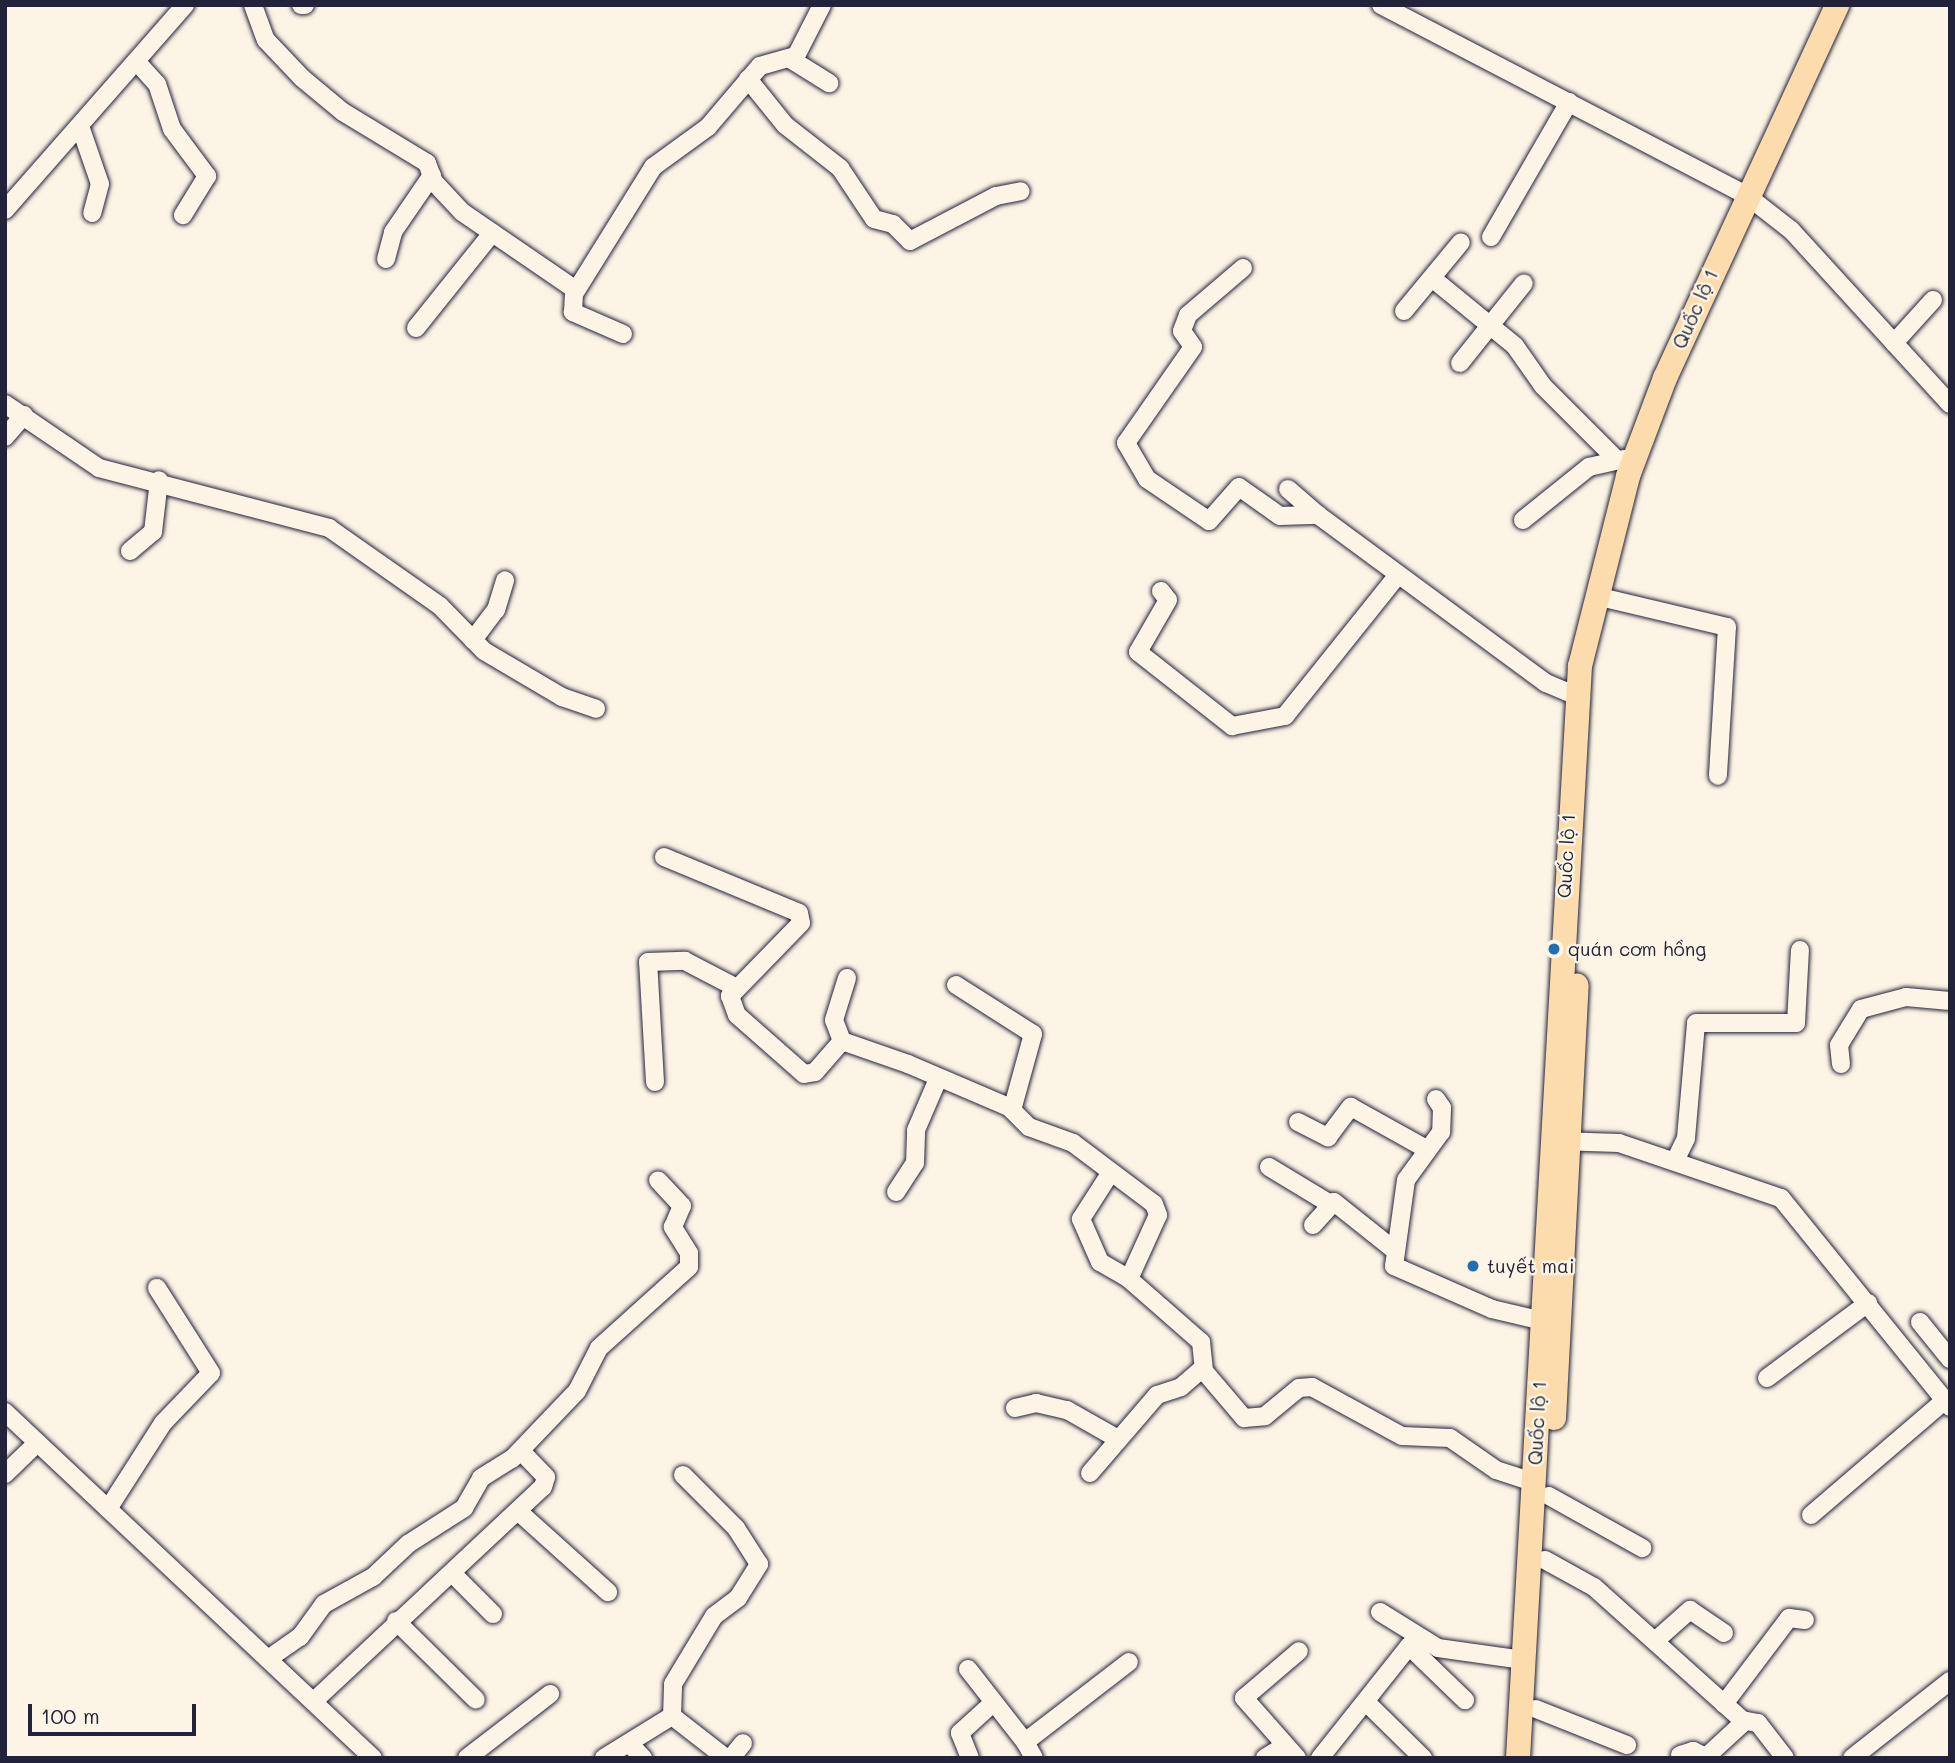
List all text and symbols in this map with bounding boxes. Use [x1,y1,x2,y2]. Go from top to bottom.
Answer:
street label: Quốc lộ 1 [1667,266,1723,352]
street label: Quốc lộ 1 [1552,813,1580,899]
place label: quán cơm hồng [1568,938,1706,960]
marker: quán cơm hồng [1546,941,1562,957]
place label: tuyết mai [1487,1255,1575,1277]
marker: tuyết mai [1465,1258,1481,1274]
street label: Quốc lộ 1 [1523,1380,1551,1466]
scale bar [32,1690,200,1734]
text: 100 m [41,1702,100,1729]

